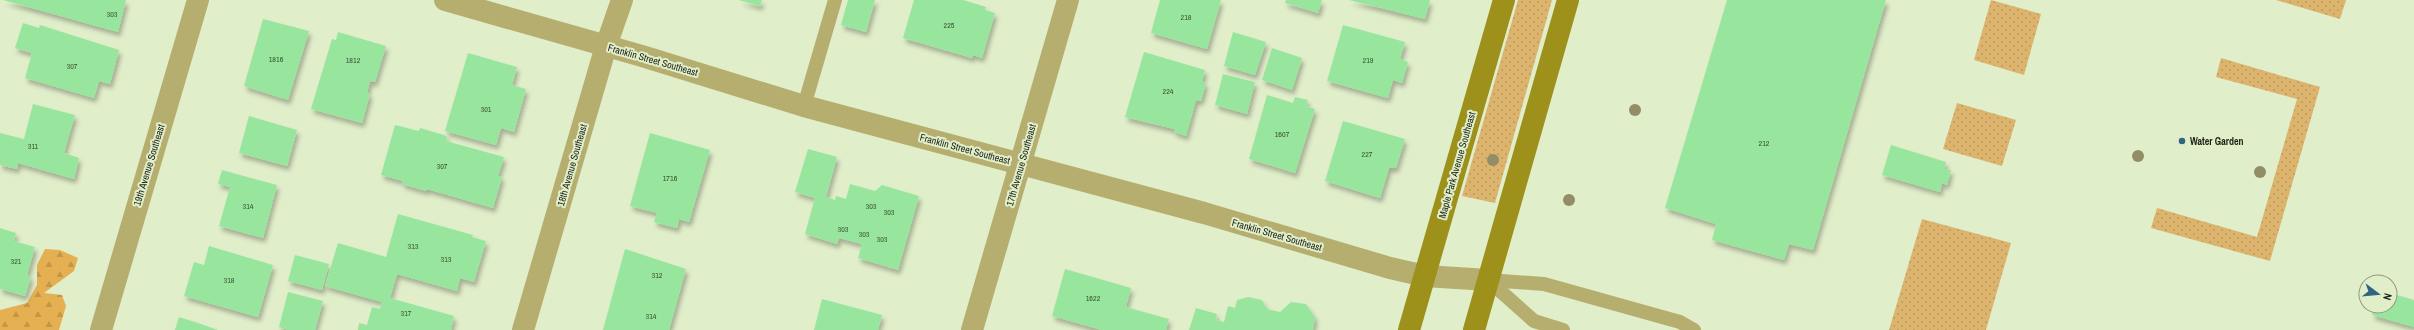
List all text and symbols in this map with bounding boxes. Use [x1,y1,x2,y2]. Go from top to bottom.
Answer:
house number: 303 [107,9,118,19]
house number: 218 [1181,12,1192,22]
house number: 225 [944,20,955,30]
street label: Franklin Street Southeast [607,41,700,79]
house number: 1816 [269,54,284,64]
house number: 1812 [346,55,361,65]
house number: 219 [1363,55,1374,65]
house number: 307 [67,61,78,71]
house number: 224 [1163,86,1174,96]
house number: 301 [481,104,492,114]
street label: Maple Park Avenue Southeast [1436,110,1479,220]
street label: 19th Avenue Southeast [130,122,168,207]
street label: 18th Avenue Southeast [554,122,590,207]
street label: 17th Avenue Southeast [1003,122,1039,207]
house number: 1607 [1275,129,1290,139]
street label: Franklin Street Southeast [918,131,1012,167]
place label: Water Garden [2190,135,2243,148]
marker: Water Garden [2177,136,2187,146]
house number: 212 [1759,138,1770,148]
house number: 311 [28,141,39,151]
house number: 227 [1362,149,1373,159]
house number: 307 [437,161,448,171]
house number: 1716 [663,173,678,183]
house number: 314 [243,201,254,211]
house number: 303 [866,201,877,211]
house number: 303 [884,207,895,217]
street label: Franklin Street Southeast [1231,216,1324,254]
house number: 303 [838,224,849,234]
house number: 303 [859,229,870,239]
house number: 303 [877,234,888,244]
house number: 313 [408,241,419,251]
house number: 313 [441,254,452,264]
house number: 321 [11,256,22,266]
house number: 312 [652,270,663,280]
north arrow [2358,274,2398,314]
house number: 318 [224,275,235,285]
text: N [2380,292,2395,302]
house number: 1622 [1086,293,1101,303]
house number: 317 [401,308,412,318]
house number: 314 [646,311,657,321]

